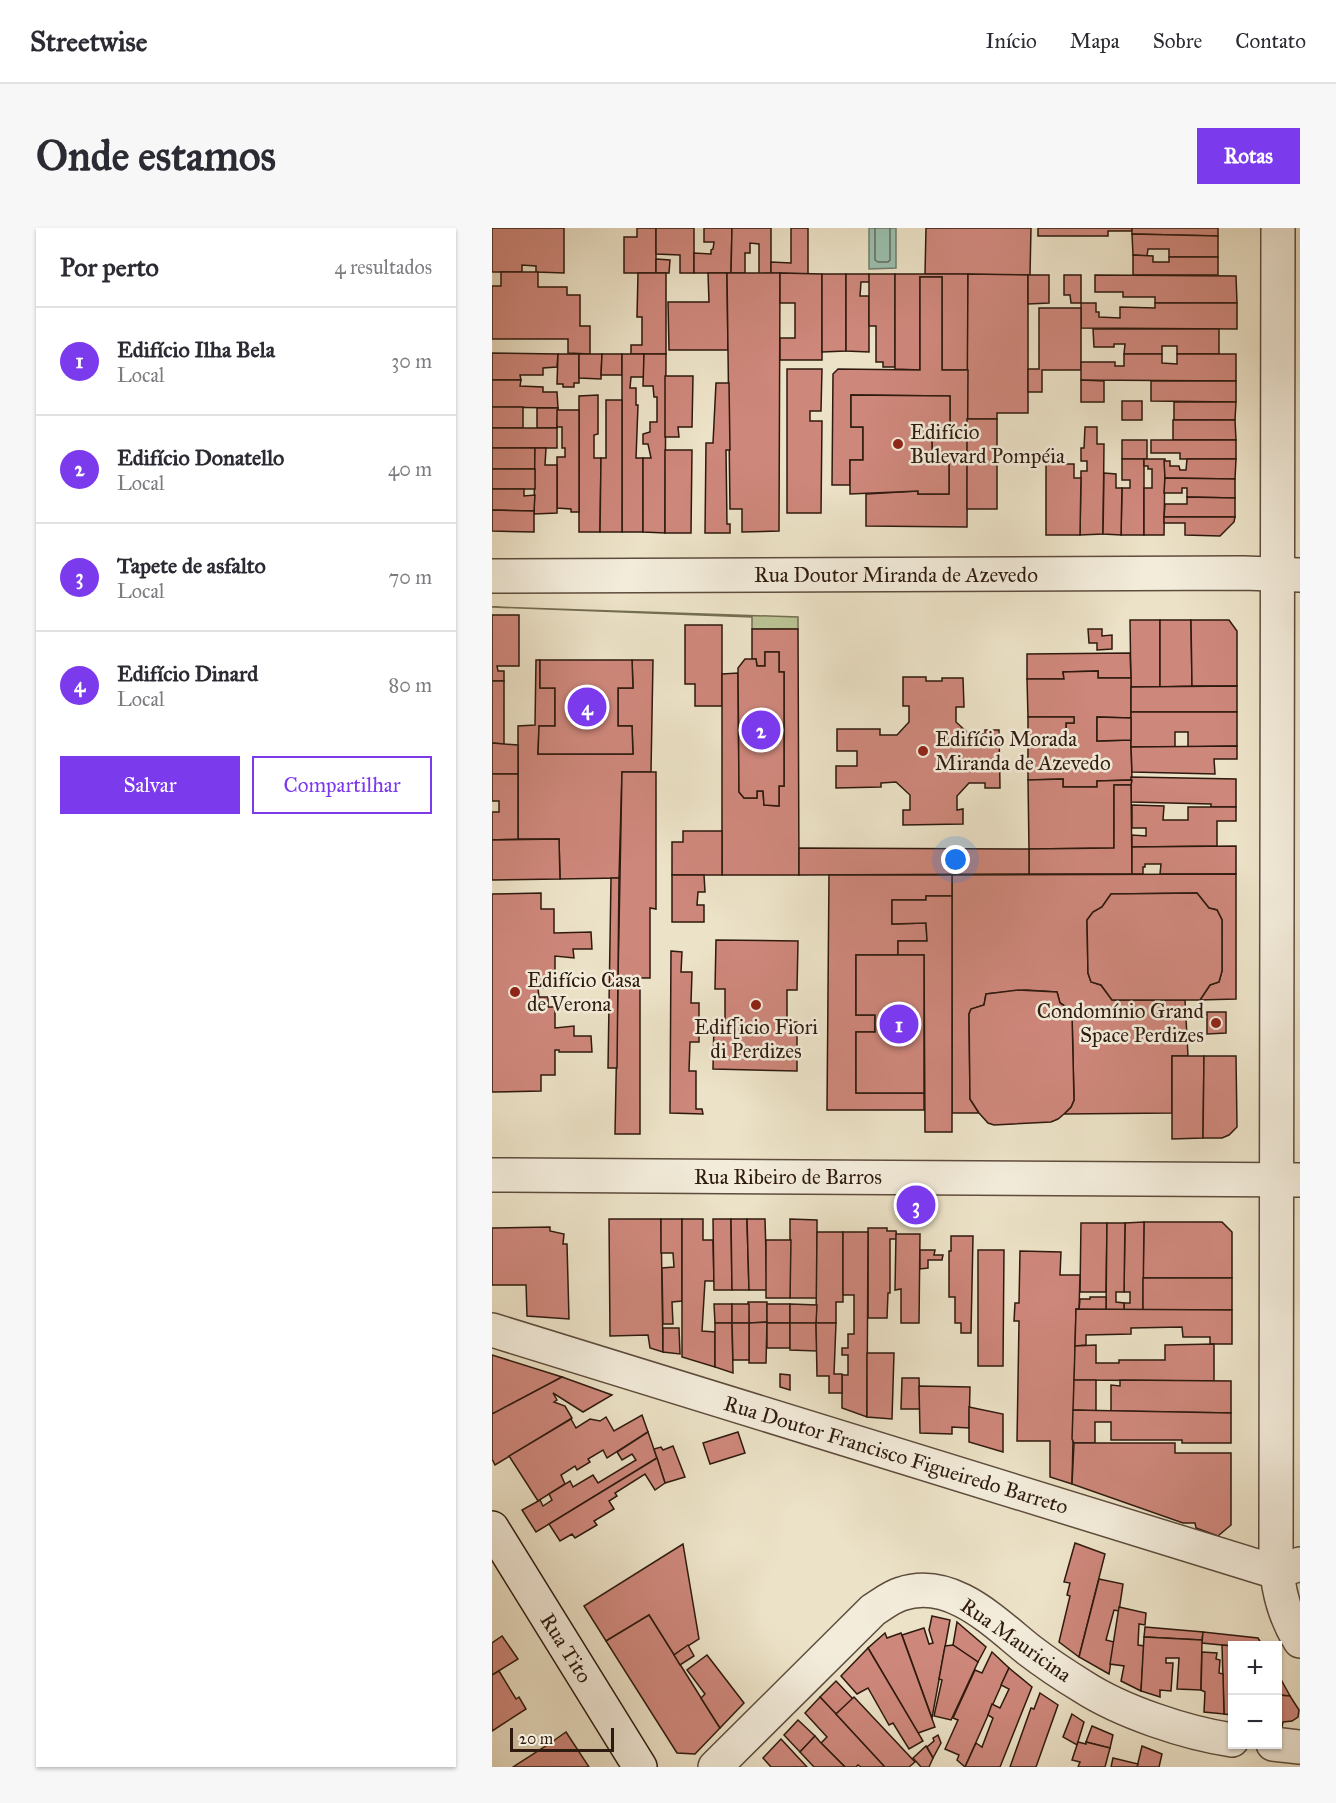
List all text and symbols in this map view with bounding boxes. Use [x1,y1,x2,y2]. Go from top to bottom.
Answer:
text: Streetwise [30,24,147,59]
text: Início [986,28,1037,54]
text: Mapa [1070,28,1120,54]
text: Sobre [1153,28,1202,54]
text: Contato [1235,28,1306,54]
button: Rotas [1197,128,1300,184]
text: Onde estamos [36,130,276,182]
text: Por perto [60,251,159,283]
text: 4 resultados [334,255,432,279]
text: Edifício Ilha Bela [117,336,275,363]
text: 1 [76,349,83,373]
text: 30 m [391,349,432,373]
text: Local [117,363,164,387]
place label: Edifício Bulevard Pompéia [910,419,1065,469]
marker: Edifício Bulevard Pompéia [891,437,905,451]
text: Edifício Donatello [117,444,284,471]
text: 2 [75,457,84,481]
text: 40 m [388,457,432,481]
text: Local [117,471,164,495]
text: Tapete de asfalto [117,552,266,579]
street label: Rua Doutor Miranda de Azevedo [754,562,1038,588]
text: 3 [76,565,84,589]
text: 70 m [389,565,432,589]
text: Local [117,579,164,603]
text: Edifício Dinard [117,660,258,687]
text: 4 [74,673,85,697]
text: 80 m [389,673,432,697]
pin: 4 [568,684,607,730]
text: Local [117,687,164,711]
pin: 2 [742,708,780,752]
place label: Edifício Morada Miranda de Azevedo [935,726,1111,776]
marker: Edifício Morada Miranda de Azevedo [916,744,930,758]
button: Salvar [60,756,240,814]
button: Compartilhar [252,756,432,814]
your location [941,845,970,874]
place label: Edifício Casa de Verona [527,967,641,1017]
marker: Edifício Casa de Verona [508,985,522,999]
marker: Edif[icio Fiori di Perdizes [749,998,763,1012]
place label: Condomínio Grand Space Perdizes [1037,998,1204,1048]
pin: 1 [880,1002,918,1046]
place label: Edif[icio Fiori di Perdizes [694,1014,818,1064]
marker: Condomínio Grand Space Perdizes [1209,1016,1223,1030]
street label: Rua Ribeiro de Barros [694,1164,882,1190]
pin: 3 [896,1182,936,1228]
street label: Rua Doutor Francisco Figueiredo Barreto [721,1390,1072,1520]
street label: Rua Mauricina [956,1592,1077,1688]
street label: Rua Tito [534,1608,598,1688]
map controls [1228,1641,1282,1749]
button: + [1228,1641,1282,1695]
button: − [1228,1695,1282,1749]
scale bar [510,1725,614,1752]
text: 20 m [519,1729,553,1748]

